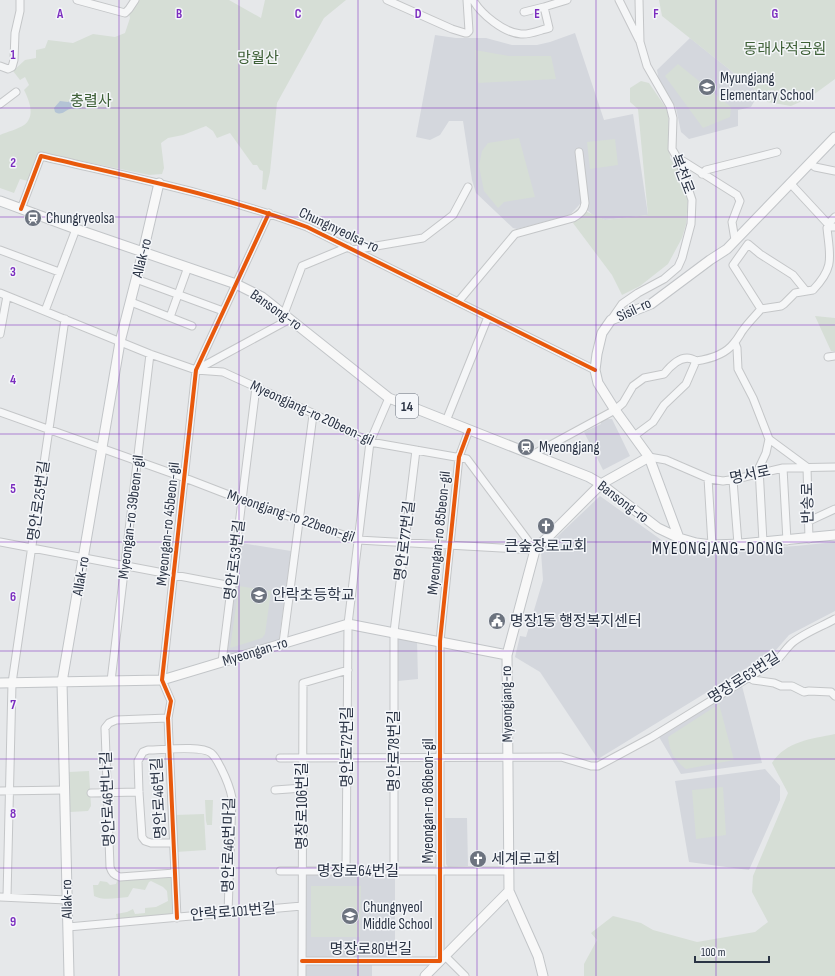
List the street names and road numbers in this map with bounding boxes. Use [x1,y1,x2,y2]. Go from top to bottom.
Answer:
street label: 복천로 [666,151,698,197]
street label: Chungnyeolsa-ro [296,203,382,257]
street label: Allak-ro [128,237,156,280]
street label: Bansong-ro [246,285,306,335]
street label: Sisil-ro [614,294,654,326]
street label: Myeongjang-ro 20beon-gil [247,376,377,450]
road number: 14 [396,394,418,418]
street label: Myeongan-ro 39beon-gil [114,454,148,580]
street label: 명안로25번길 [24,459,54,543]
street label: Myeongan-ro 45beon-gil [152,461,184,587]
street label: 명서로 [728,461,772,489]
street label: Myeongan-ro 85beon-gil [423,470,455,596]
street label: Bansong-ro [594,477,652,527]
street label: 반송로 [798,482,818,524]
street label: Myeongjang-ro 22beon-gil [225,485,357,547]
street label: 명안로77번길 [391,500,419,582]
street label: 명안로53번길 [221,518,249,602]
street label: Allak-ro [68,555,94,598]
street label: Myeongan-ro [220,633,290,671]
street label: 명장로63번길 [704,648,784,708]
street label: Myeongjang-ro [497,666,517,742]
street label: 명안로72번길 [338,706,357,788]
street label: 명안로78번길 [385,710,404,792]
street label: Myeongan-ro 86beon-gil [419,739,438,863]
street label: 명안로46번나길 [97,751,119,847]
street label: 명안로46번길 [147,757,171,839]
street label: 명장로106번길 [293,762,312,850]
street label: 명안로46번마길 [219,797,239,893]
street label: 명장로64번길 [317,862,399,881]
street label: Allak-ro [57,879,77,920]
street label: 안락로101번길 [189,899,277,925]
street label: 명장로80번길 [330,940,412,959]

